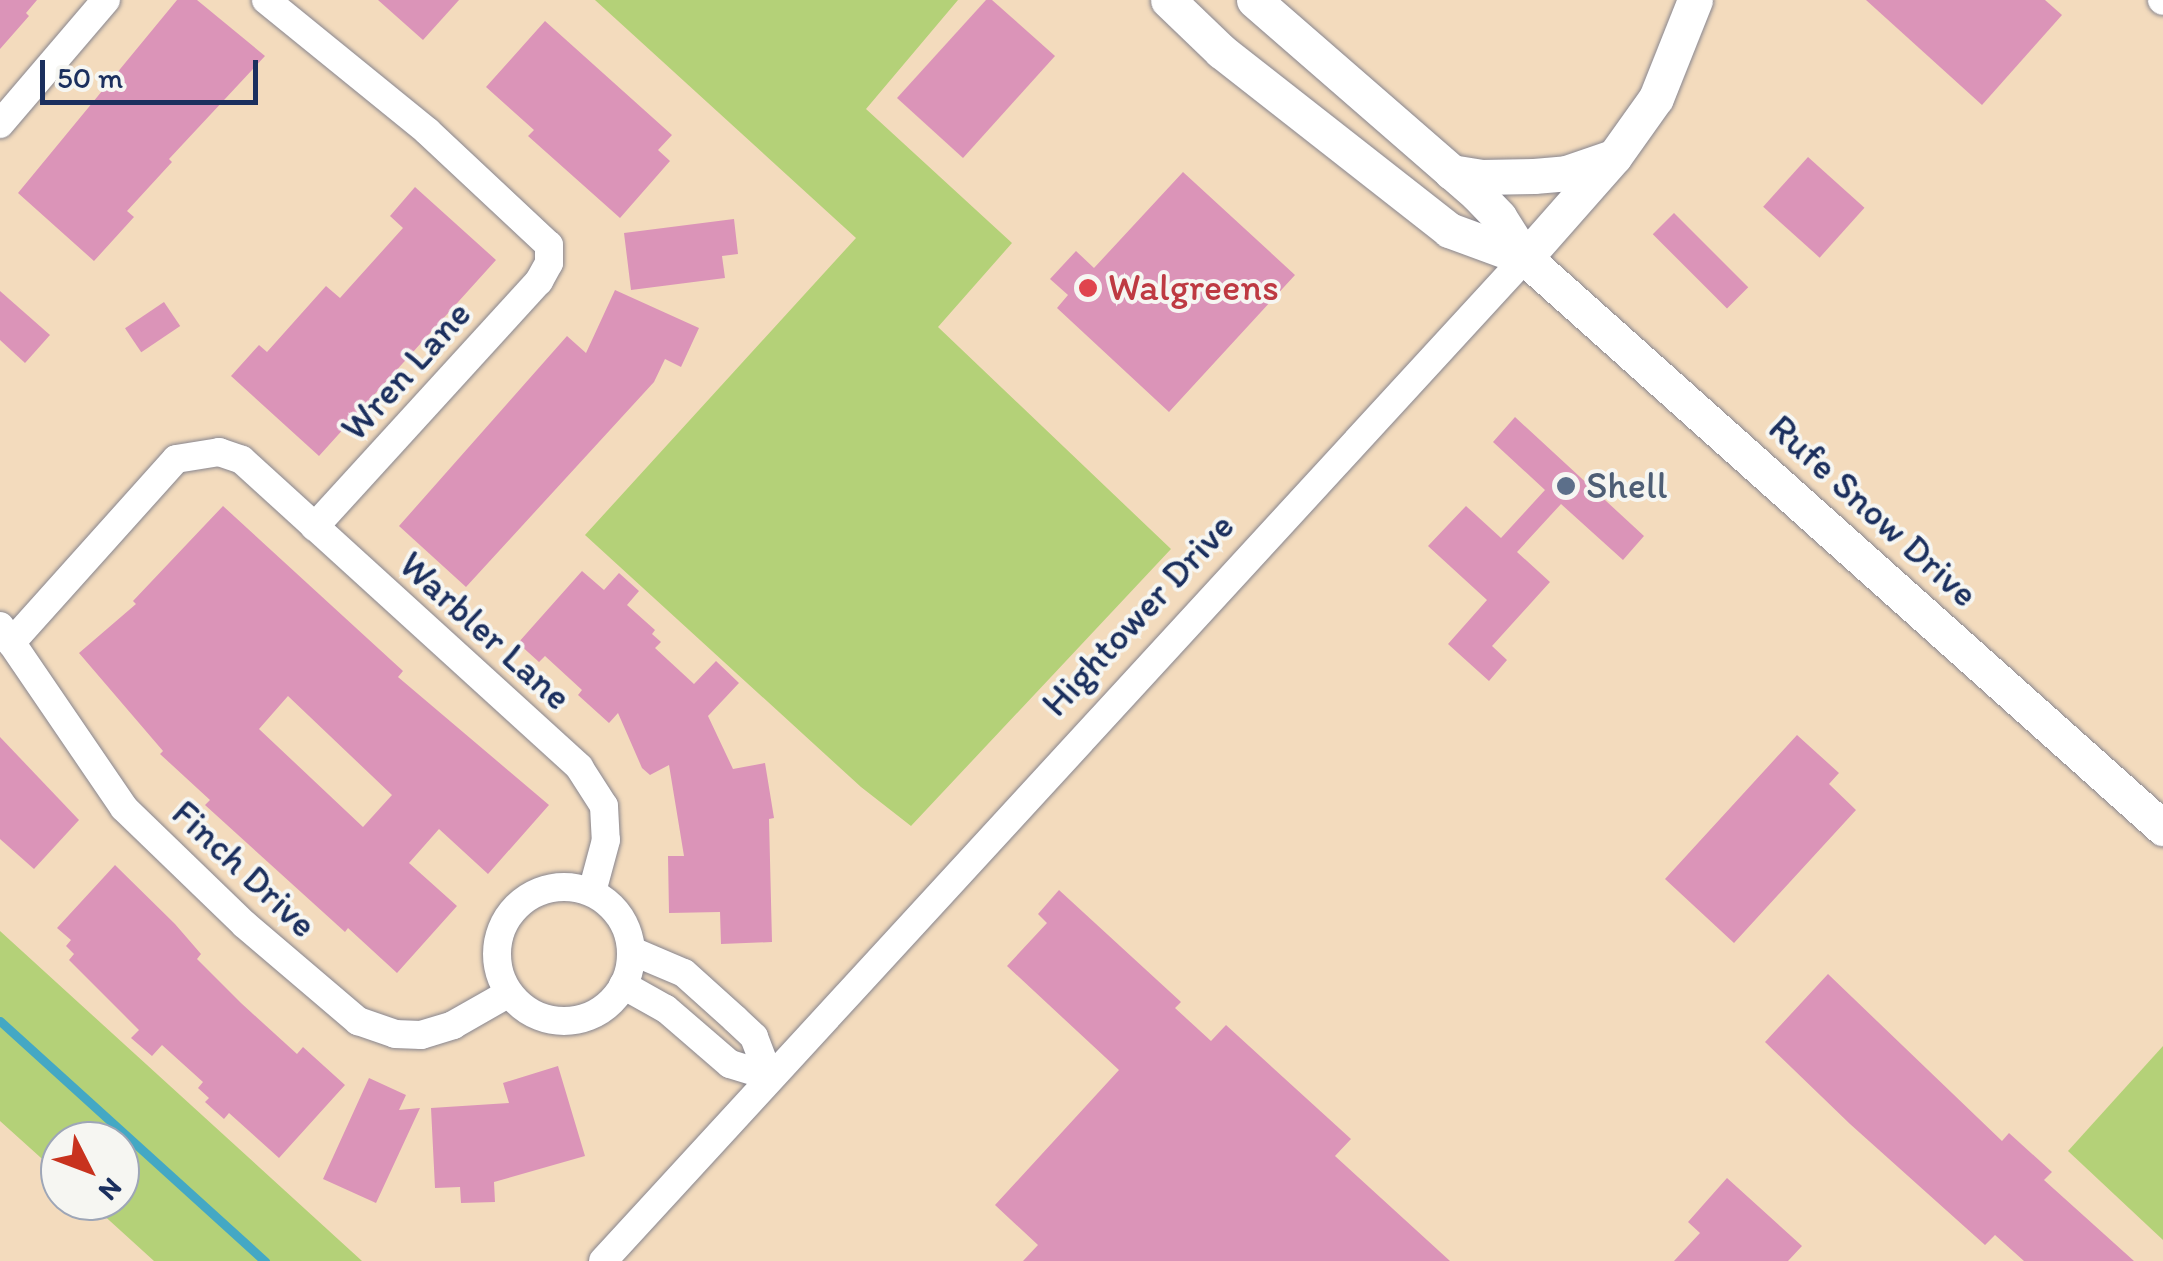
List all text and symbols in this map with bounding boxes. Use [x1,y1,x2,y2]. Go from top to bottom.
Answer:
scale bar [45,40,262,102]
text: 50 m [57,59,123,96]
place label: Walgreens [1108,265,1279,311]
marker: Walgreens [1077,277,1099,299]
street label: Wren Lane [331,291,481,451]
street label: Rufe Snow Drive [1759,405,1987,617]
place label: Shell [1586,463,1667,509]
marker: Shell [1555,475,1577,497]
street label: Hightower Drive [1032,504,1244,726]
street label: Warbler Lane [389,542,581,720]
street label: Finch Drive [162,790,326,948]
north arrow [40,1121,140,1221]
text: N [92,1171,130,1208]

